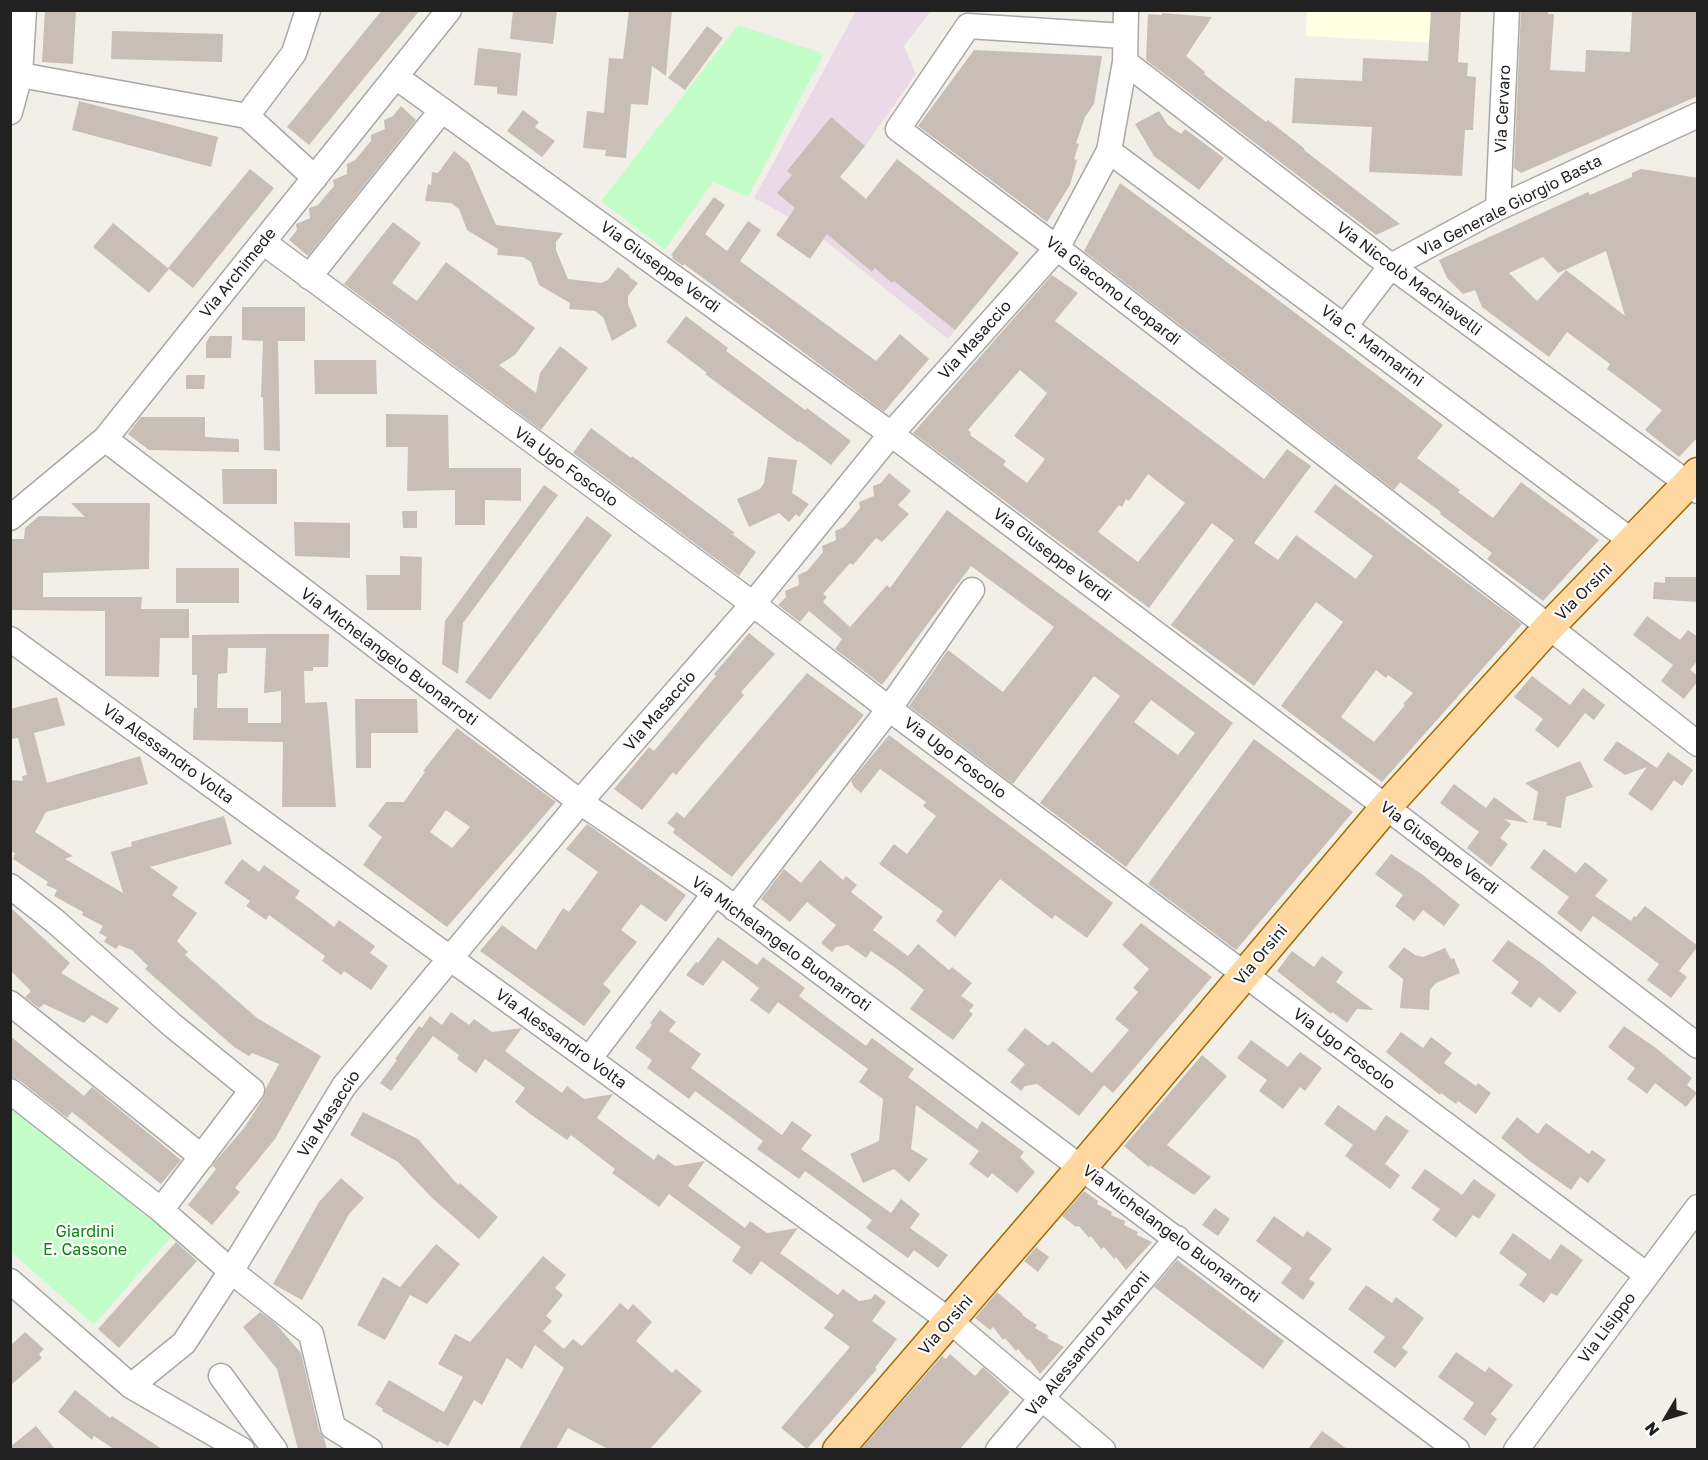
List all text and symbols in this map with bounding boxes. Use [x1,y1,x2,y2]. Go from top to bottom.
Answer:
street label: Via Cervaro [1491,64,1515,154]
street label: Via Generale Giorgio Basta [1415,151,1605,261]
street label: Via Giuseppe Verdi [596,217,724,317]
street label: Via Niccolò Machiavelli [1333,218,1485,340]
street label: Via Archimede [196,224,280,322]
street label: Via Giacomo Leopardi [1042,232,1184,350]
street label: Via Masaccio [935,297,1015,383]
street label: Via C. Mannarini [1317,301,1427,391]
street label: Via Ugo Foscolo [510,423,622,511]
street label: Via Giuseppe Verdi [989,504,1115,606]
street label: Via Orsini [1551,559,1617,625]
street label: Via Michelangelo Buonarroti [297,584,481,730]
street label: Via Masaccio [620,667,700,755]
street label: Via Alessandro Volta [99,700,237,808]
street label: Via Ugo Foscolo [900,713,1010,803]
street label: Via Giuseppe Verdi [1376,797,1502,899]
street label: Via Michelangelo Buonarroti [688,872,874,1016]
street label: Via Orsini [1230,921,1292,989]
street label: Via Alessandro Volta [492,985,630,1093]
street label: Via Ugo Foscolo [1289,1004,1399,1094]
street label: Via Masaccio [294,1067,364,1161]
street label: Via Michelangelo Buonarroti [1079,1161,1263,1307]
park label: Giardini E. Cassone [43,1222,127,1260]
street label: Via Alessandro Manzoni [1022,1268,1154,1420]
street label: Via Lisippo [1574,1289,1640,1367]
street label: Via Orsini [915,1291,977,1359]
north arrow [1636,1388,1696,1448]
text: N [1640,1418,1663,1440]

